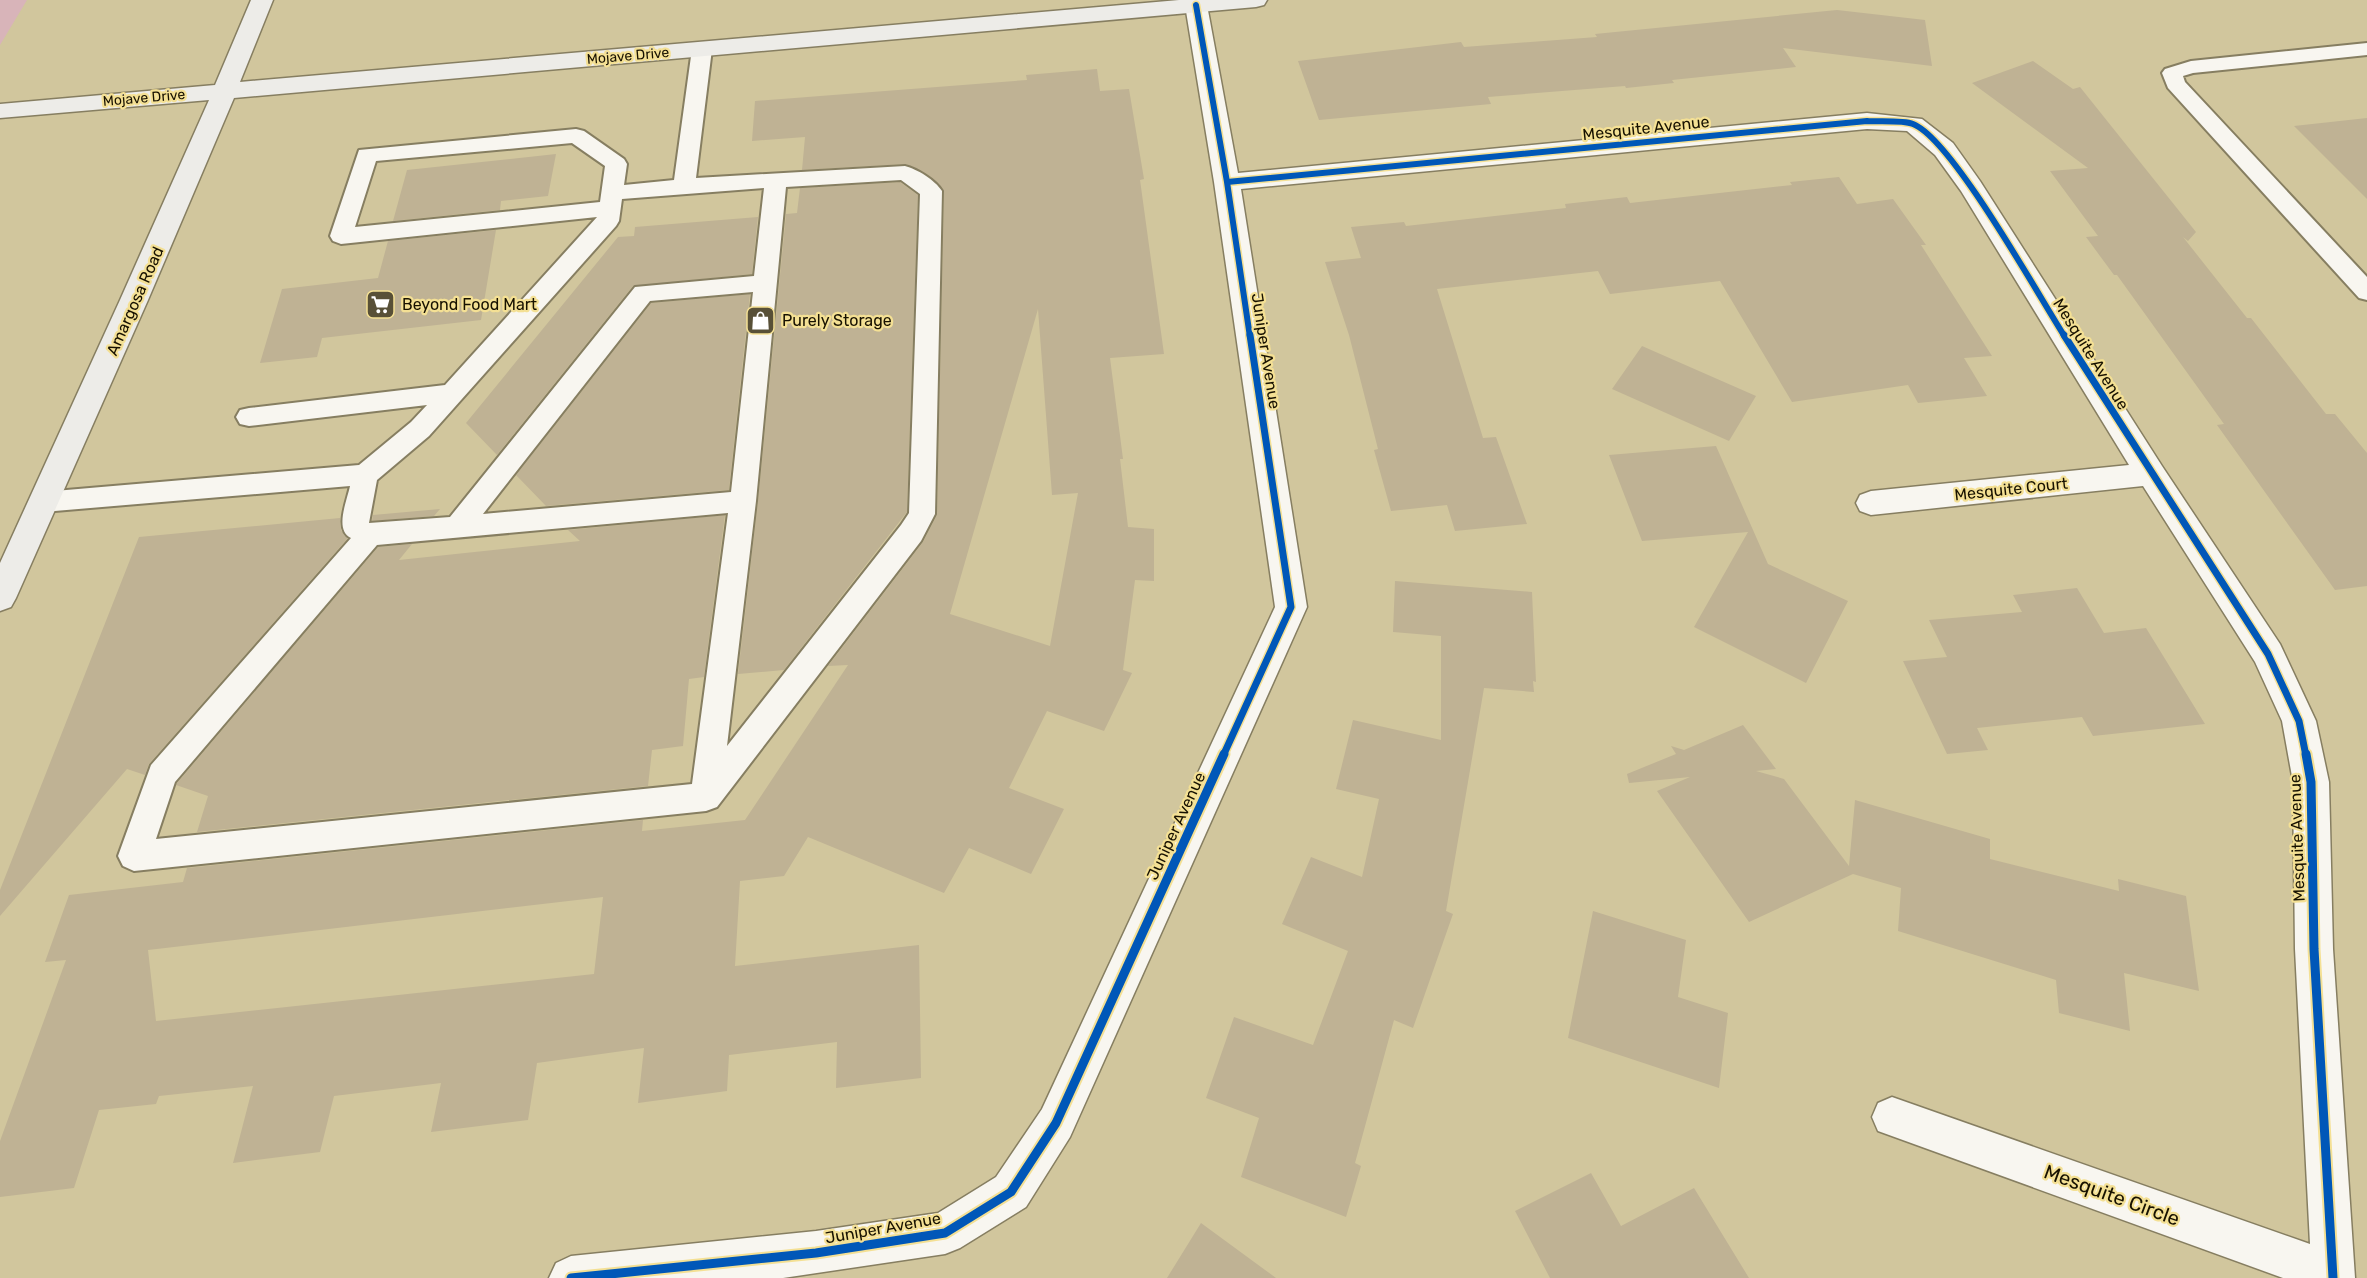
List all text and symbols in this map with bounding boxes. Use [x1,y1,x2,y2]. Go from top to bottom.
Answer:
street label: Mojave Drive [586,44,670,68]
street label: Mojave Drive [102,86,186,110]
street label: Mesquite Avenue [1582,112,1710,144]
street label: Amargosa Road [102,244,168,358]
supermarket icon: Beyond Food Mart [365,288,397,320]
street label: Juniper Avenue [1247,292,1285,410]
place label: Beyond Food Mart [402,295,537,314]
street label: Mesquite Avenue [2049,295,2133,413]
shop icon: Purely Storage [745,304,777,336]
place label: Purely Storage [782,311,892,330]
street label: Mesquite Court [1953,474,2069,504]
street label: Juniper Avenue [1143,769,1209,883]
street label: Mesquite Avenue [2285,774,2309,902]
street label: Mesquite Circle [2041,1159,2183,1231]
street label: Juniper Avenue [824,1208,942,1248]

